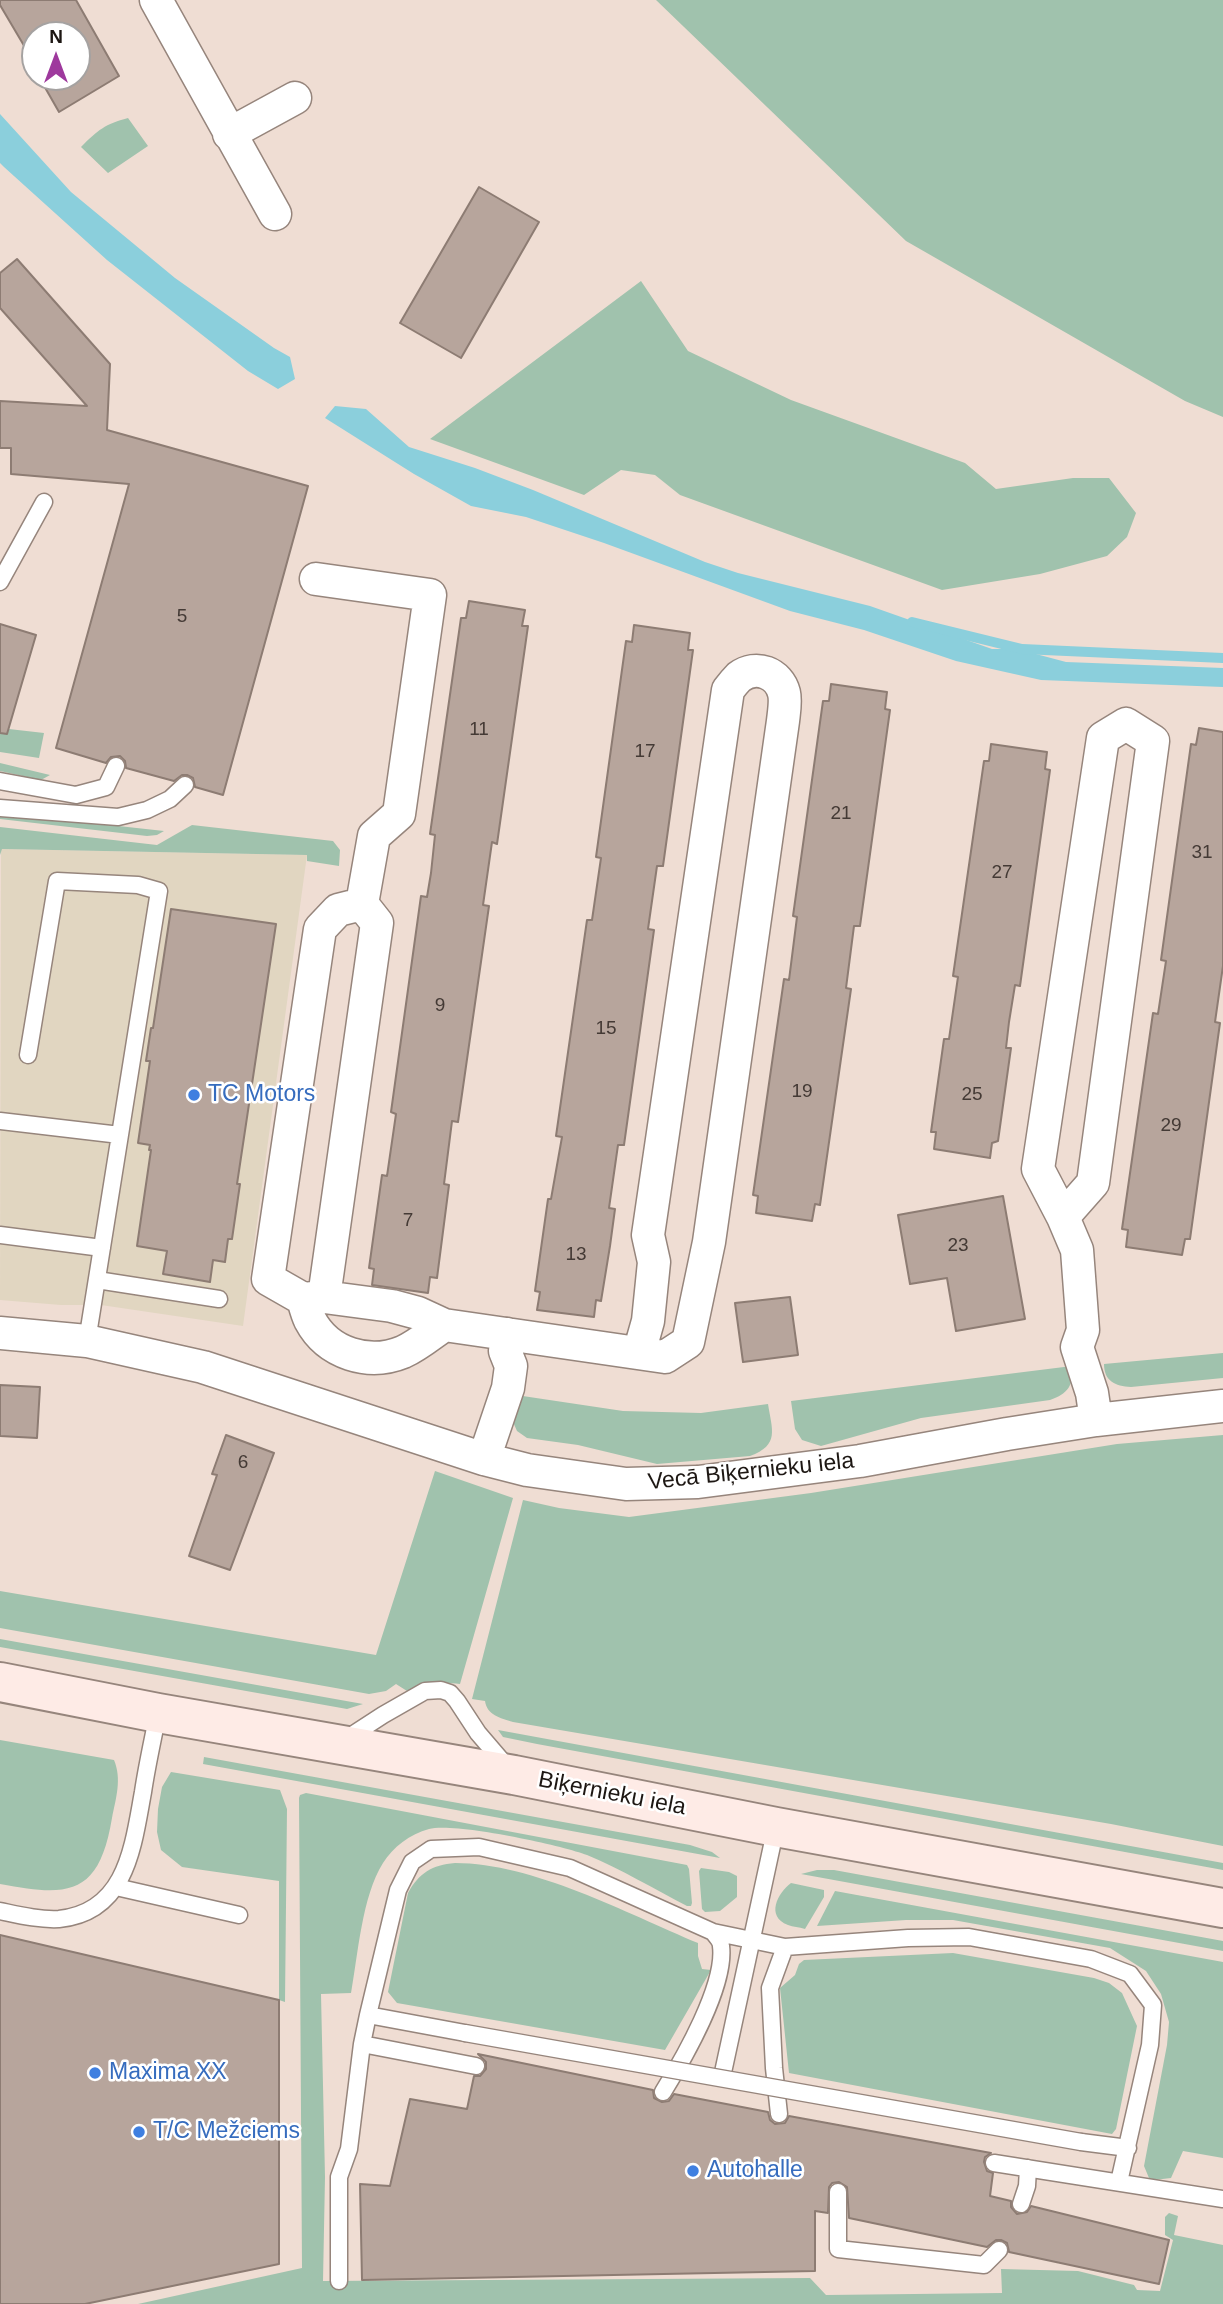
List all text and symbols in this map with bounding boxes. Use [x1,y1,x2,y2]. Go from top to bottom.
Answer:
north arrow [21,21,91,91]
text: N [49,26,63,47]
house number: 5 [177,606,187,628]
house number: 11 [469,719,489,741]
house number: 17 [634,741,656,763]
house number: 21 [830,803,852,825]
house number: 31 [1191,842,1213,864]
house number: 27 [991,862,1013,884]
house number: 9 [435,995,445,1017]
house number: 15 [595,1018,617,1040]
place label: TC Motors [208,1081,315,1109]
house number: 19 [791,1081,813,1103]
house number: 25 [961,1084,983,1106]
marker: TC Motors [186,1087,202,1103]
house number: 29 [1160,1115,1182,1137]
house number: 7 [403,1210,413,1232]
house number: 23 [947,1235,969,1257]
house number: 13 [565,1244,587,1266]
street label: Vecā Biķernieku iela [647,1447,855,1497]
house number: 6 [238,1452,248,1474]
street label: Biķernieku iela [536,1766,688,1822]
place label: Maxima XX [109,2059,227,2087]
marker: Maxima XX [87,2065,103,2081]
place label: T/C Mežciems [153,2118,300,2146]
marker: T/C Mežciems [131,2124,147,2140]
place label: Autohalle [707,2157,803,2185]
marker: Autohalle [685,2163,701,2179]

